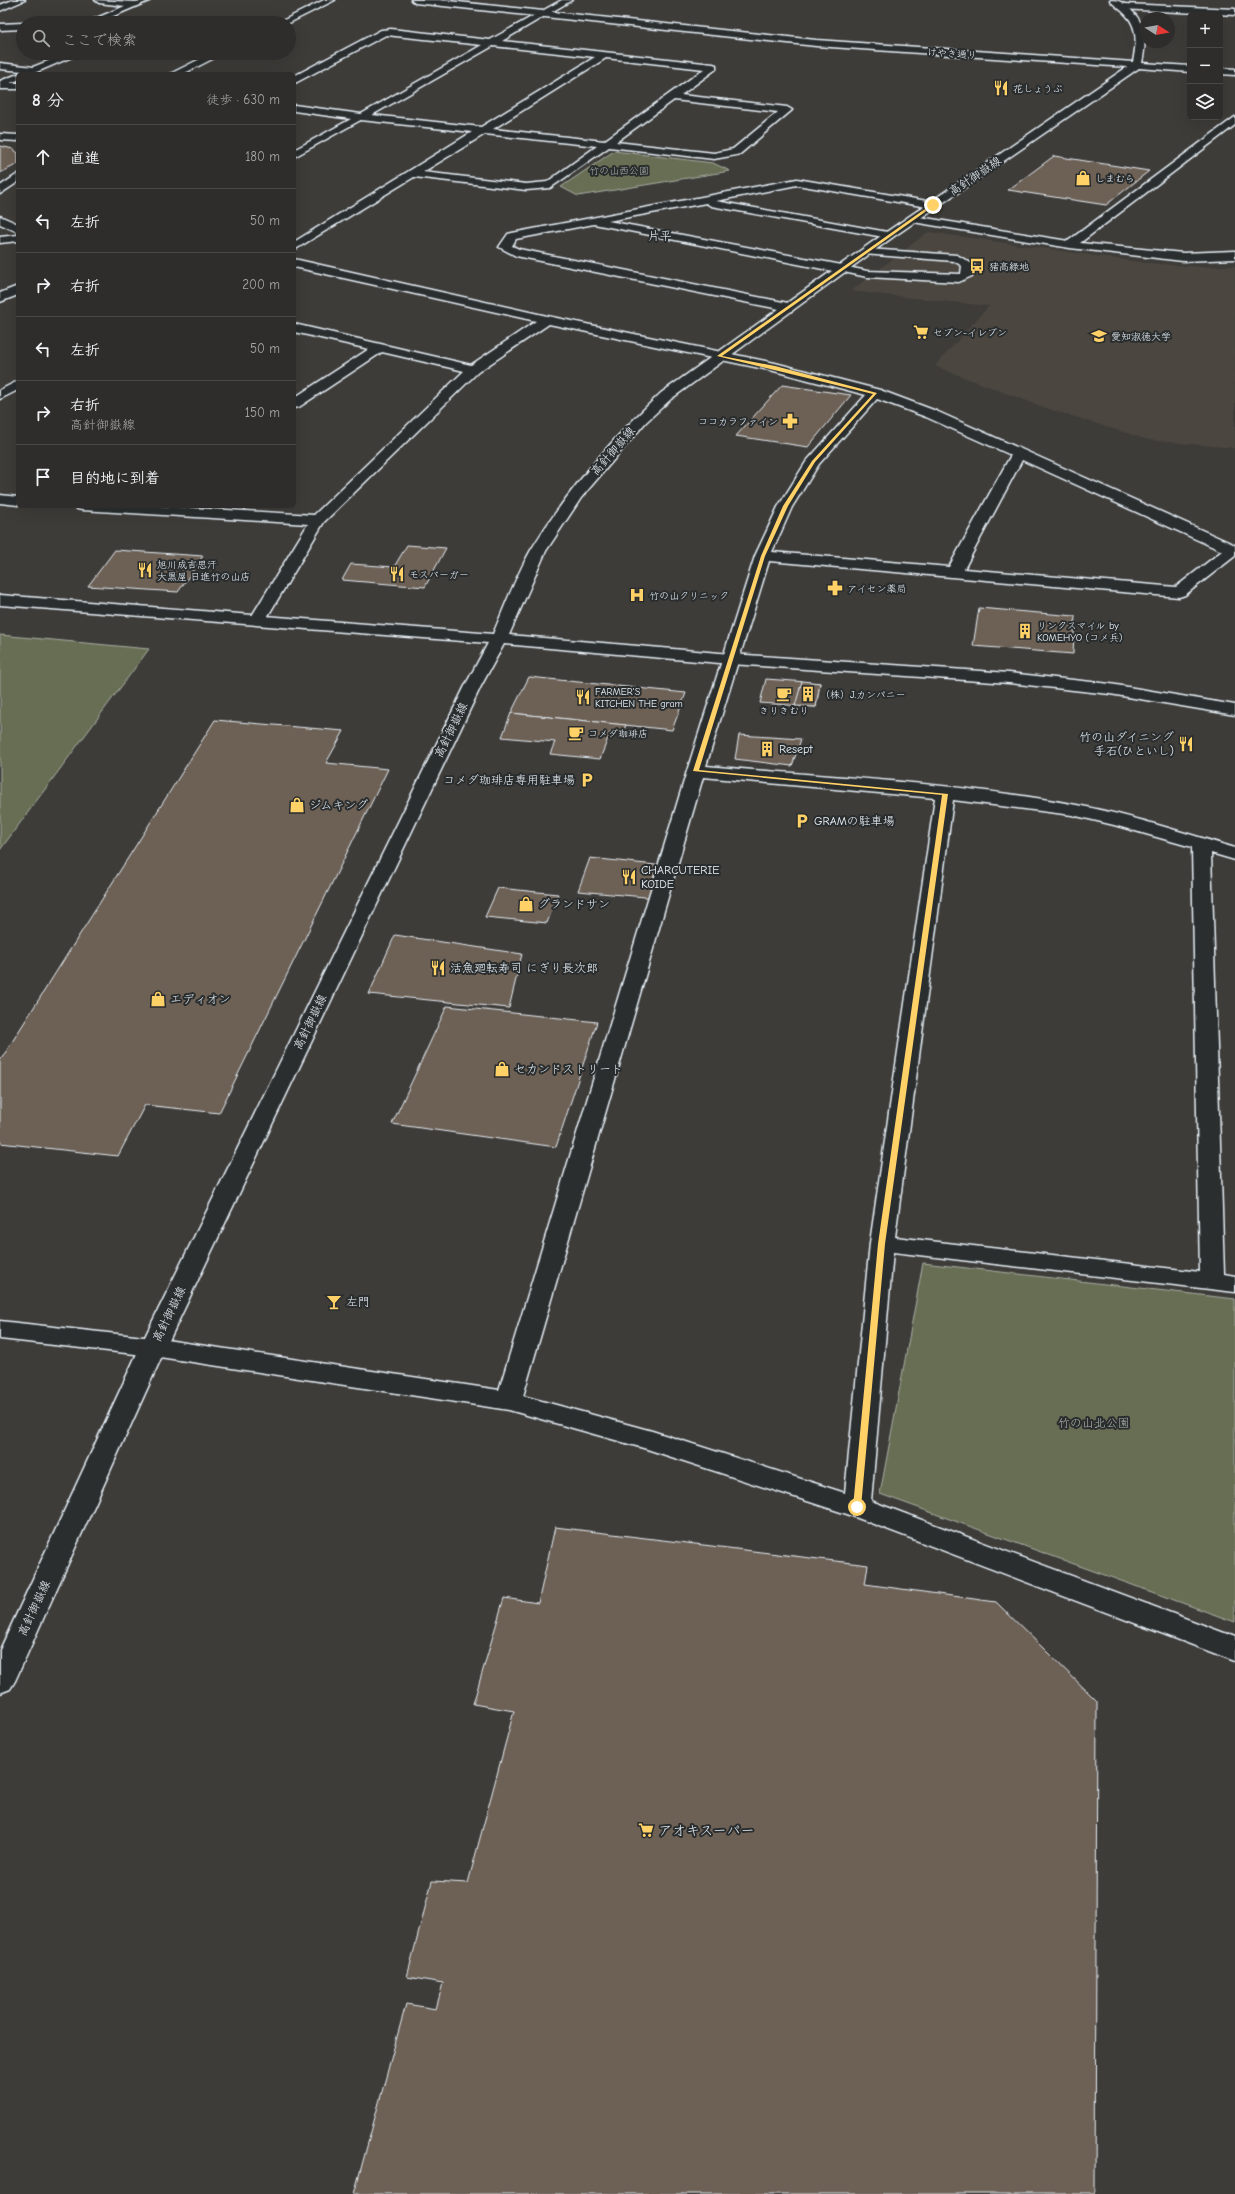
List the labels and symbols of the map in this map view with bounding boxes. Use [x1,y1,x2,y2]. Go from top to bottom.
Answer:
north arrow [1139,12,1175,48]
street label: けやき通り [927,46,977,62]
restaurant icon: 花しょうぶ [992,79,1010,97]
place label: 花しょうぶ [1013,83,1063,95]
street label: 高針御嶽線 [946,153,1004,199]
park label: 竹の山西公園 [589,165,649,177]
shop icon: しまむら [1074,169,1092,187]
place label: しまむら [1095,173,1135,185]
route end [924,196,942,214]
district label: 片平 [648,229,672,243]
bus stop icon: 猪高緑地 [968,257,986,275]
place label: 猪高緑地 [989,261,1029,273]
supermarket icon: セブン-イレブン [912,323,930,341]
place label: セブン-イレブン [933,327,1007,339]
school or university icon: 愛知淑徳大学 [1090,327,1108,345]
place label: 愛知淑徳大学 [1111,331,1171,343]
pharmacy icon: ココカラファイン [781,412,799,430]
place label: ココカラファイン [698,416,778,428]
street label: 高針御嶽線 [588,424,638,478]
place label: 旭川成吉思汗 大黒屋 日進竹の山店 [157,559,250,583]
restaurant icon: 旭川成吉思汗 大黒屋 日進竹の山店 [136,561,154,579]
restaurant icon: モスバーガー [388,565,406,583]
place label: モスバーガー [409,569,469,581]
pharmacy icon: アイセン薬局 [826,579,844,597]
place label: アイセン薬局 [847,583,906,595]
hospital icon: 竹の山クリニック [628,586,646,604]
place label: 竹の山クリニック [649,590,729,602]
place label: リンクスマイル by KOMEHYO (コメ兵) [1037,620,1122,644]
building icon: リンクスマイル by KOMEHYO (コメ兵) [1016,622,1034,640]
cafe icon: きりきむり [775,685,793,703]
building icon: （株）J.カンパニー [799,685,817,703]
place label: FARMER’S KITCHEN THE gram [595,686,683,710]
restaurant icon: FARMER’S KITCHEN THE gram [574,688,592,706]
place label: （株）J.カンパニー [820,689,906,701]
street label: 高針御嶽線 [432,700,470,760]
place label: きりきむり [759,705,809,717]
cafe icon: コメダ珈琲店 [567,724,585,742]
place label: コメダ珈琲店 [588,728,648,740]
place label: 竹の山ダイニング 手石(ひといし) [1079,730,1174,758]
restaurant icon: 竹の山ダイニング 手石(ひといし) [1177,735,1195,753]
building icon: Resept [758,740,776,758]
place label: Resept [779,742,813,756]
parking icon: コメダ珈琲店専用駐車場 [578,771,596,789]
place label: コメダ珈琲店専用駐車場 [443,773,575,787]
shop icon: ジムキング [288,796,306,814]
place label: ジムキング [309,798,368,812]
parking icon: GRAMの駐車場 [793,812,811,830]
place label: GRAMの駐車場 [814,814,895,828]
place label: CHARCUTERIE KOIDE [641,863,719,891]
restaurant icon: CHARCUTERIE KOIDE [620,868,638,886]
shop icon: グランドサン [517,895,535,913]
place label: グランドサン [538,897,610,911]
restaurant icon: 活魚廻転寿司 にぎり長次郎 [429,959,447,977]
place label: 活魚廻転寿司 にぎり長次郎 [450,961,598,975]
shop icon: エディオン [149,990,167,1008]
place label: エディオン [170,992,230,1006]
street label: 高針御嶽線 [291,992,329,1052]
shop icon: セカンドストリート [493,1060,511,1078]
place label: セカンドストリート [514,1062,623,1076]
street label: 高針御嶽線 [150,1284,188,1344]
bar icon: 左門 [325,1293,343,1311]
place label: 左門 [346,1295,370,1309]
park label: 竹の山北公園 [1058,1416,1130,1430]
route start [848,1498,866,1516]
street label: 高針御嶽線 [15,1578,53,1638]
supermarket icon: アオキスーパー [637,1821,655,1839]
place label: アオキスーパー [658,1822,755,1839]

